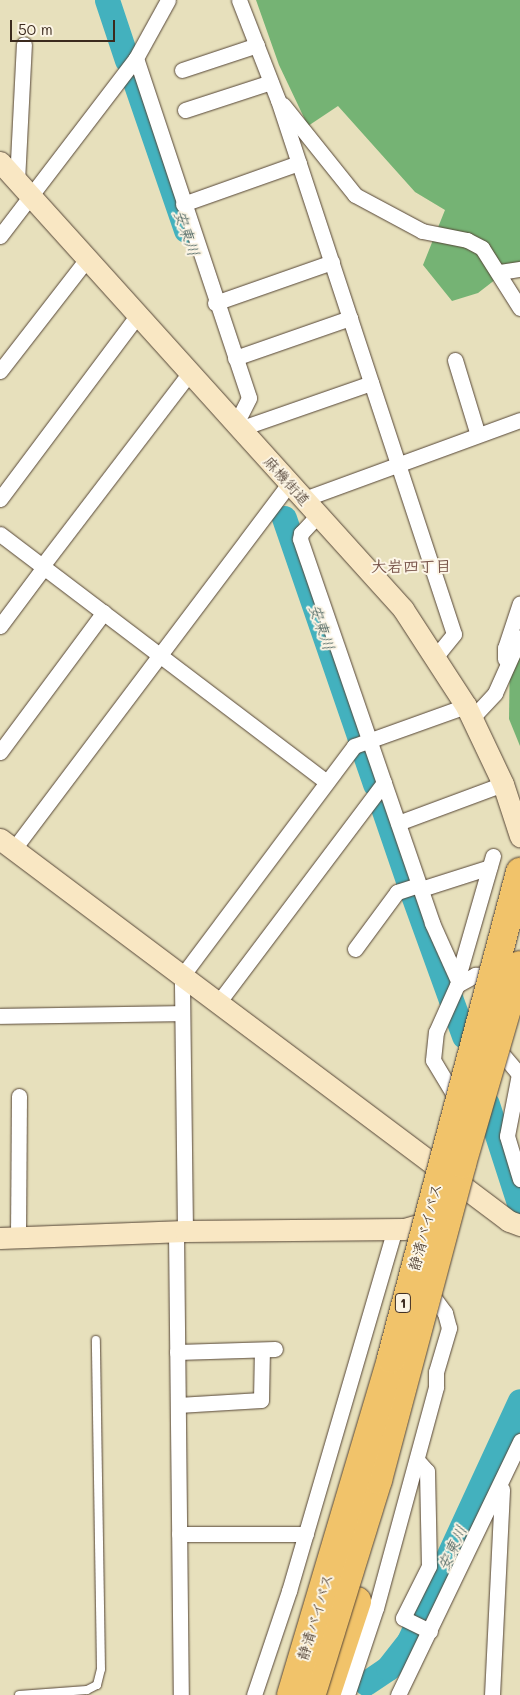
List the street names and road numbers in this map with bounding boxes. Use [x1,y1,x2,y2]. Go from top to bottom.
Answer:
street label: 麻機街道 [260,453,314,509]
street label: 静清バイパス [405,1181,445,1273]
road number: 1 [394,1292,412,1315]
street label: 静清バイパス [293,1571,337,1663]

